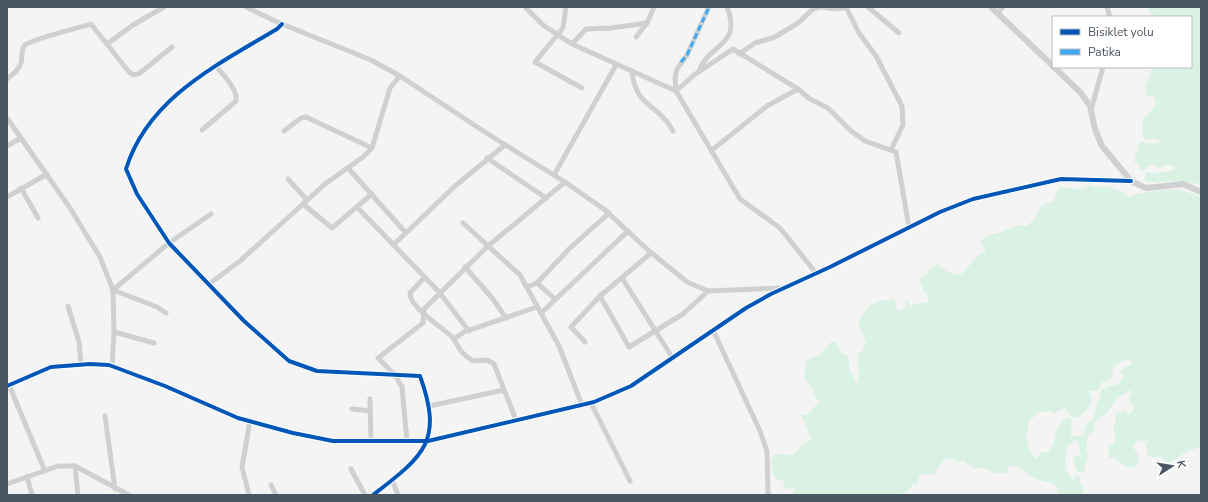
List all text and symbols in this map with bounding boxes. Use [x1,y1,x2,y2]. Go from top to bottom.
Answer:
legend [1052,16,1192,68]
text: Bisiklet yolu [1088,24,1154,40]
text: Patika [1088,44,1121,60]
north arrow [1152,446,1192,486]
text: K [1173,459,1190,470]

